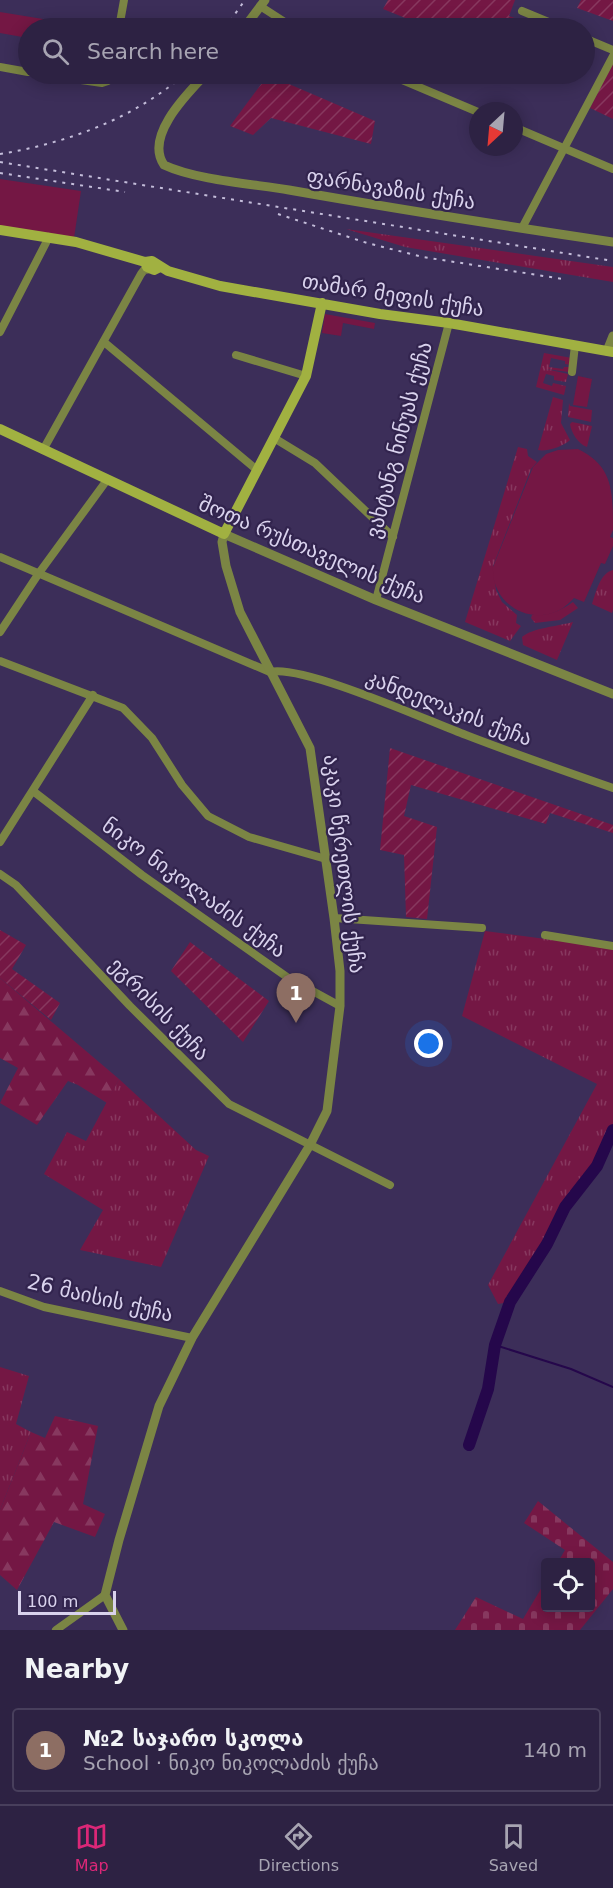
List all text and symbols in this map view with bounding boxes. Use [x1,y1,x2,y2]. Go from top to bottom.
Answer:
search box [18,18,595,84]
icon: search [39,35,72,68]
text: Search here [87,39,219,64]
north arrow [469,102,523,156]
street label: ფარნავაზის ქუჩა [305,164,477,214]
street label: თამარ მეფის ქუჩა [301,269,485,321]
street label: ვახტანგ ნინუას ქუჩა [361,339,437,541]
street label: შოთა რუსთაველის ქუჩა [195,491,429,609]
street label: კანდელაკის ქუჩა [363,665,535,751]
street label: აკაკი წერეთლის ქუჩა [319,753,369,975]
street label: ნიკო ნიკოლაძის ქუჩა [98,813,290,963]
street label: ეგრისის ქუჩა [104,953,214,1065]
pin: 1 [276,974,316,1023]
your location [414,1029,443,1058]
street label: 26 მაისის ქუჩა [25,1270,175,1326]
map controls [541,1558,595,1612]
button: locate [541,1558,595,1612]
scale bar [18,1588,116,1616]
text: 100 m [27,1592,78,1611]
text: Nearby [24,1654,129,1684]
text: №2 საჯარო სკოლა [83,1726,303,1751]
text: 1 [39,1738,52,1762]
text: 140 m [523,1738,587,1762]
text: School · ნიკო ნიკოლაძის ქუჩა [83,1751,379,1775]
tab: Map [75,1820,109,1875]
tab: Directions [258,1820,339,1875]
tab: Saved [489,1820,538,1875]

